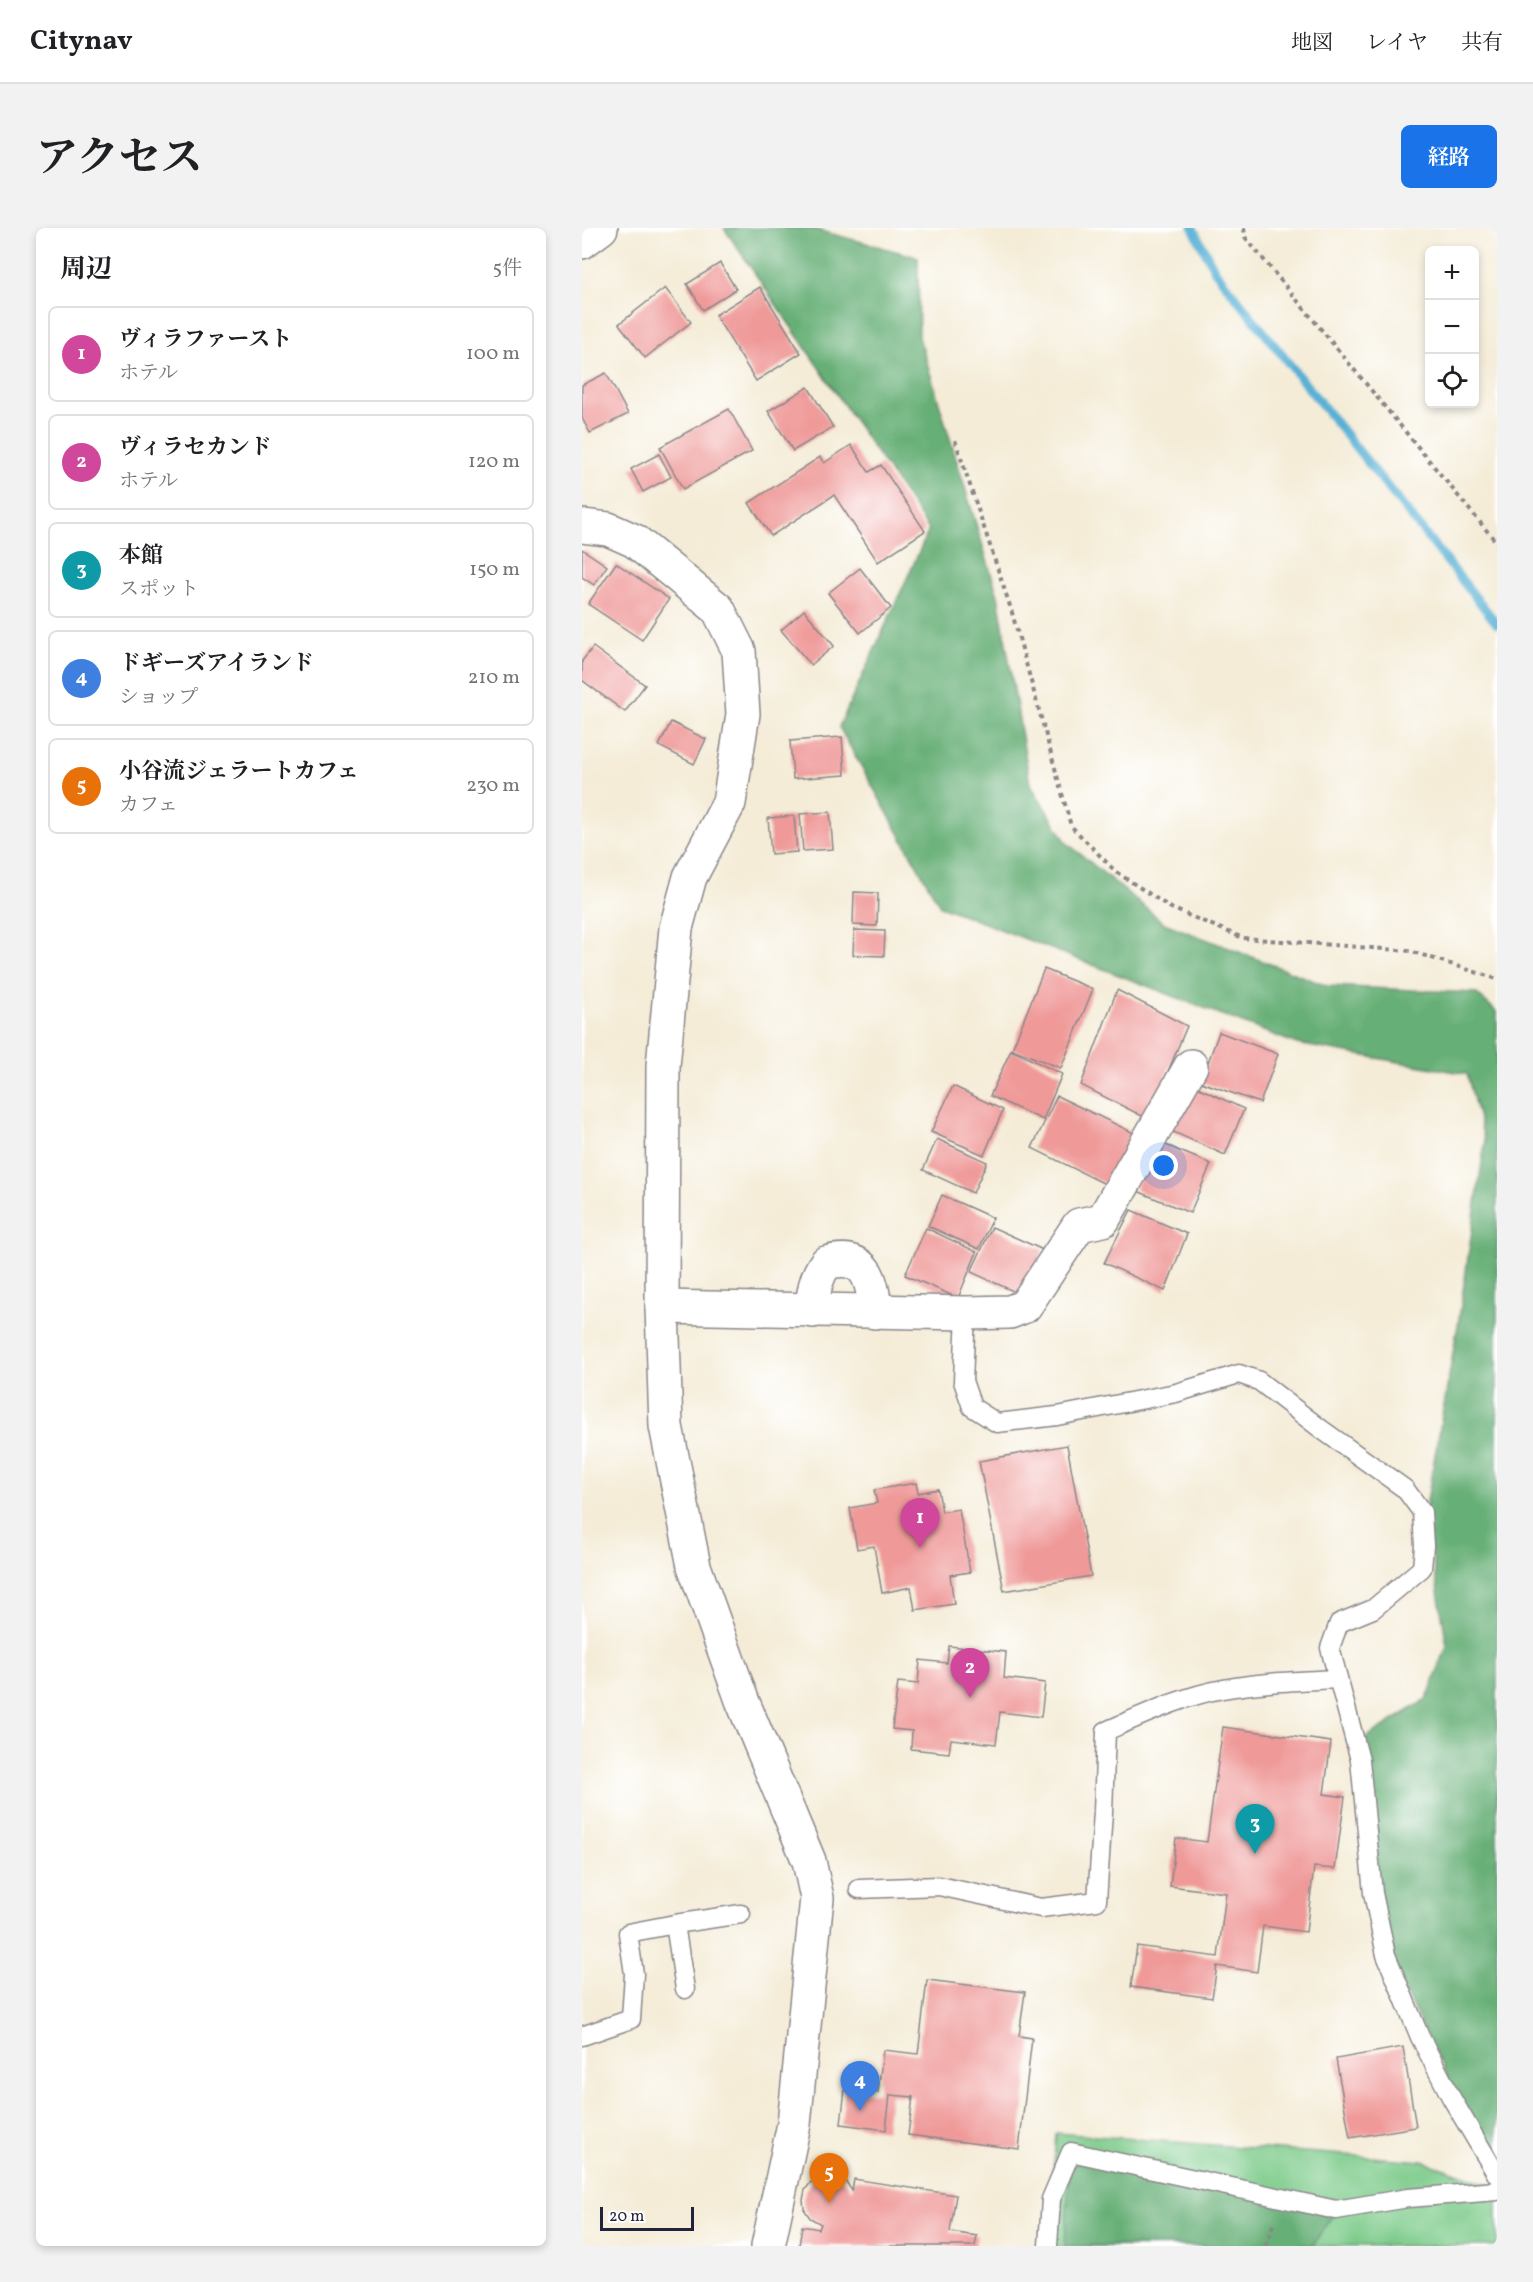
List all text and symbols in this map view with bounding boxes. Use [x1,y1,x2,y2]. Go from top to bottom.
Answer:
text: Citynav [30,22,133,61]
text: 地図 [1291,29,1333,58]
text: レイヤ [1366,29,1428,58]
text: 共有 [1461,29,1503,58]
button: 経路 [1401,125,1497,188]
text: アクセス [36,131,203,190]
map controls [1425,246,1479,408]
button: + [1425,246,1479,300]
text: 周辺 [60,252,112,288]
text: 5件 [492,255,522,283]
button: − [1425,300,1479,354]
text: ヴィラファースト [119,325,292,356]
text: 1 [77,340,86,368]
text: 100 m [466,340,520,368]
button: locate [1425,354,1479,408]
text: ホテル [119,360,178,388]
text: ヴィラセカンド [119,433,272,464]
text: 2 [76,448,87,476]
text: 120 m [468,448,520,476]
text: ホテル [119,468,178,496]
text: 本館 [119,541,163,572]
text: 3 [76,556,87,584]
text: 150 m [469,556,520,584]
text: スポット [119,576,199,604]
text: ドギーズアイランド [119,649,314,680]
text: 4 [75,664,88,692]
text: 210 m [468,664,520,692]
text: ショップ [119,684,199,712]
text: 小谷流ジェラートカフェ [119,757,359,788]
text: 5 [77,772,86,800]
text: 230 m [466,772,520,800]
text: カフェ [119,792,178,820]
your location [1149,1151,1178,1180]
pin: 1 [900,1498,940,1548]
pin: 2 [950,1648,990,1698]
pin: 3 [1236,1804,1274,1854]
pin: 4 [840,2062,880,2111]
pin: 5 [810,2154,848,2203]
scale bar [600,2204,694,2232]
text: 20 m [609,2206,644,2228]

